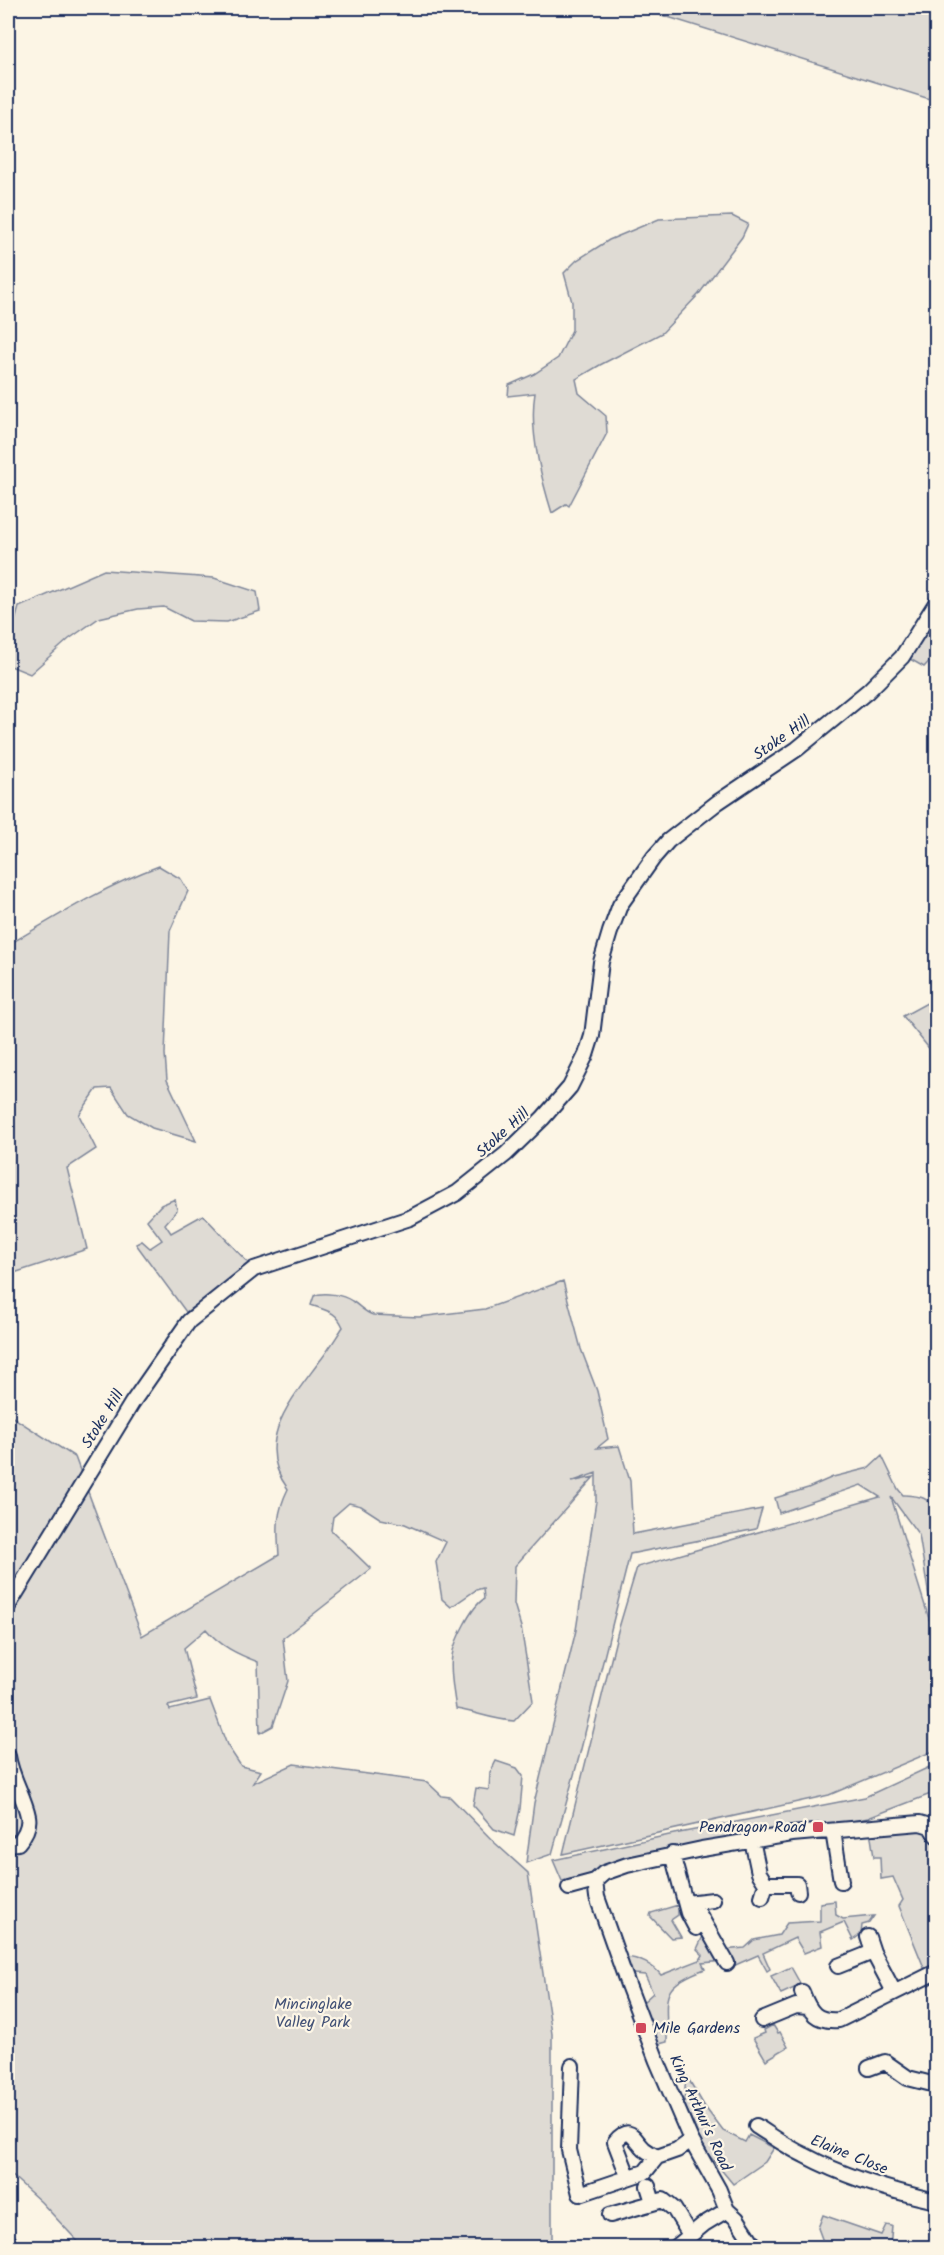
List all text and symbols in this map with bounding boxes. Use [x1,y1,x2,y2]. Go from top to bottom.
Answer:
street label: Stoke Hill [748,709,816,767]
street label: Stoke Hill [470,1102,536,1164]
street label: Stoke Hill [75,1385,131,1453]
place label: Pendragon Road [699,1815,807,1840]
marker: Pendragon Road [811,1820,825,1834]
park label: Mincinglake Valley Park [274,1992,352,2035]
place label: Mile Gardens [653,2016,740,2041]
marker: Mile Gardens [634,2021,648,2035]
street label: King Arthur's Road [662,2051,738,2176]
street label: Elaine Close [807,2128,891,2182]

